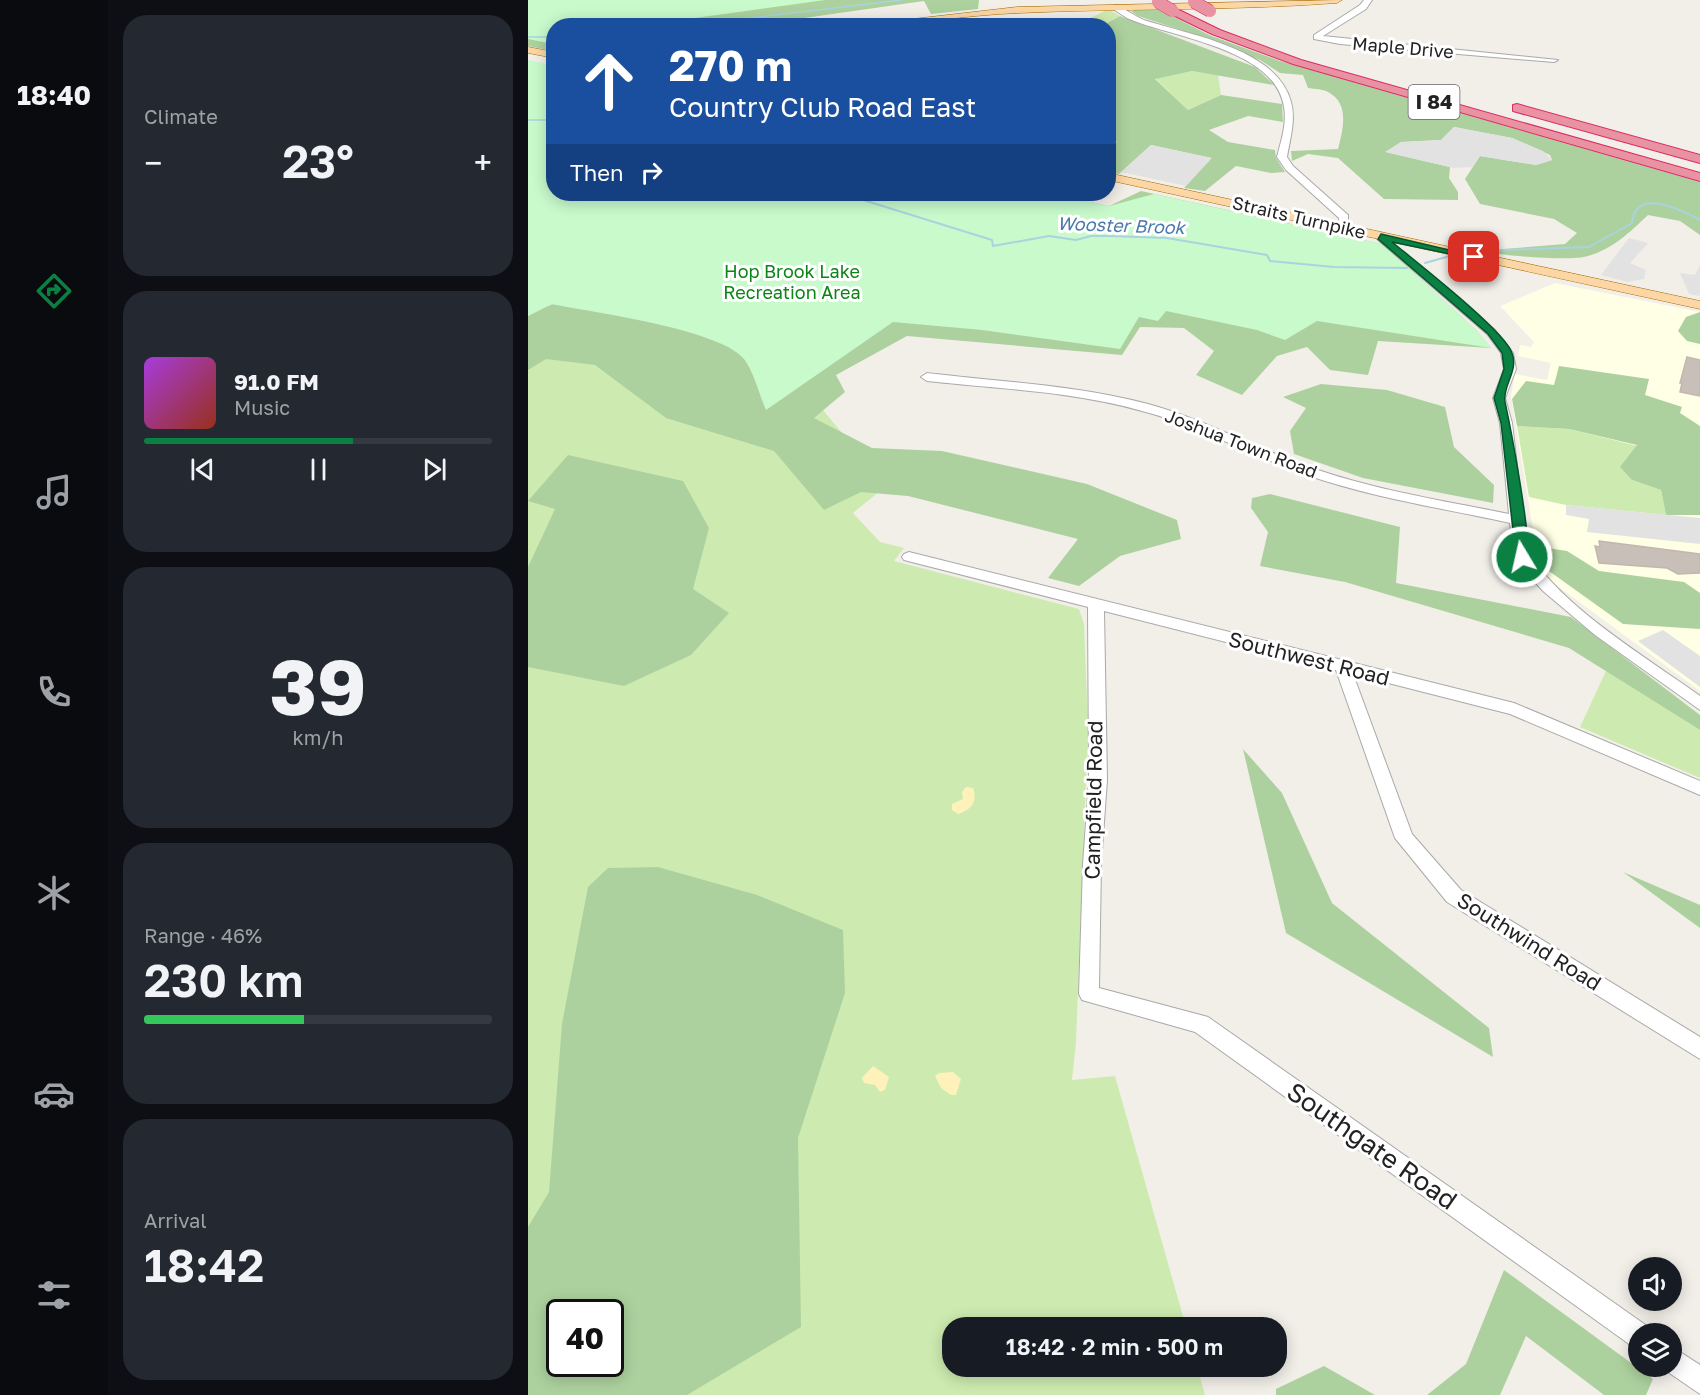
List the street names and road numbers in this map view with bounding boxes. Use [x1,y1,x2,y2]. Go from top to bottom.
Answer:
street label: Maple Drive [1351,32,1455,62]
road number: I 84 [1408,85,1460,119]
street label: Straits Turnpike [1230,191,1368,243]
street label: Joshua Town Road [1162,404,1321,482]
street label: Southwest Road [1226,625,1392,691]
street label: Campfield Road [1079,720,1107,880]
street label: Southwind Road [1453,886,1606,996]
street label: Southgate Road [1281,1075,1463,1216]

